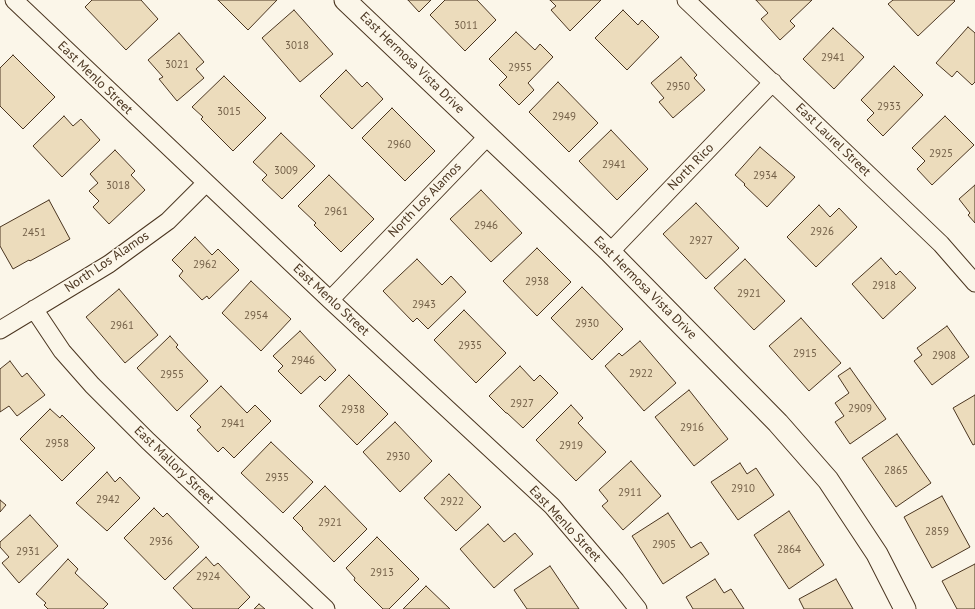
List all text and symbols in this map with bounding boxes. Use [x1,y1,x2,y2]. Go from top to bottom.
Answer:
street label: East Hermosa Vista Drive [357,9,467,117]
house number: 3011 [454,19,478,33]
street label: East Menlo Street [54,38,136,118]
house number: 3018 [285,39,309,53]
house number: 2941 [821,51,845,65]
house number: 3021 [165,58,189,72]
house number: 2955 [508,61,532,75]
house number: 2950 [666,80,690,94]
street label: East Laurel Street [792,100,874,180]
house number: 2933 [877,100,901,114]
house number: 3015 [217,105,241,119]
house number: 2949 [552,110,576,124]
house number: 2960 [387,138,411,152]
street label: North Rico [665,140,717,194]
house number: 2925 [929,147,953,161]
house number: 2941 [602,158,626,172]
street label: North Los Alamos [385,159,465,241]
house number: 3009 [274,164,298,178]
house number: 2934 [753,169,777,183]
house number: 3018 [106,179,130,193]
house number: 2961 [324,205,348,219]
house number: 2946 [474,219,498,233]
house number: 2926 [810,225,834,239]
house number: 2451 [22,226,46,240]
street label: North Los Alamos [62,228,152,296]
street label: East Hermosa Vista Drive [590,233,700,343]
house number: 2927 [689,234,713,248]
house number: 2962 [193,258,217,272]
street label: East Menlo Street [290,261,372,339]
house number: 2938 [525,275,549,289]
house number: 2918 [872,279,896,293]
house number: 2921 [737,287,761,301]
house number: 2943 [412,298,436,312]
house number: 2954 [244,309,268,323]
house number: 2930 [575,317,599,331]
house number: 2961 [110,319,134,333]
house number: 2935 [458,339,482,353]
house number: 2915 [793,347,817,361]
house number: 2908 [932,349,956,363]
house number: 2946 [291,354,315,368]
house number: 2922 [629,367,653,381]
house number: 2955 [160,368,184,382]
house number: 2927 [510,397,534,411]
house number: 2909 [848,402,872,416]
house number: 2938 [341,403,365,417]
house number: 2941 [221,417,245,431]
house number: 2916 [680,421,704,435]
street label: East Mallory Street [131,423,217,507]
house number: 2958 [45,437,69,451]
house number: 2919 [559,439,583,453]
house number: 2930 [386,450,410,464]
house number: 2865 [884,464,908,478]
house number: 2935 [265,471,289,485]
house number: 2910 [731,482,755,496]
street label: East Menlo Street [526,483,604,565]
house number: 2911 [618,486,642,500]
house number: 2942 [96,493,120,507]
house number: 2922 [440,495,464,509]
house number: 2921 [318,516,342,530]
house number: 2859 [925,525,949,539]
house number: 2936 [149,535,173,549]
house number: 2905 [652,538,676,552]
house number: 2864 [777,543,801,557]
house number: 2931 [16,545,40,559]
house number: 2913 [370,566,394,580]
house number: 2924 [196,570,220,584]

